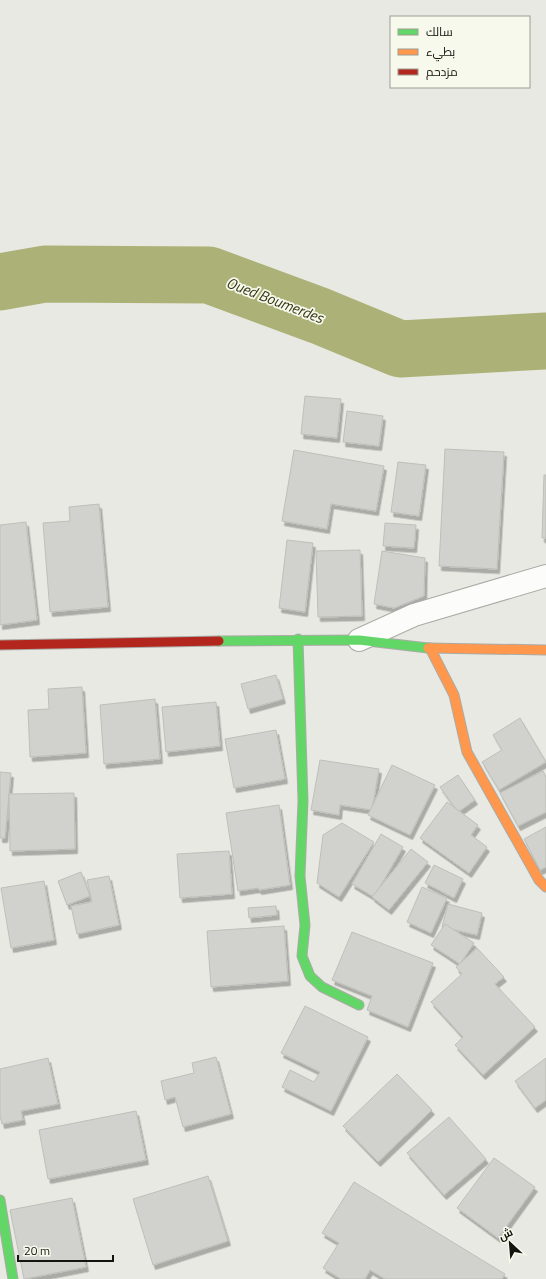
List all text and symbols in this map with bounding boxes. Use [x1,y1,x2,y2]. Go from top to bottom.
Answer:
legend [390,16,530,88]
text: سالك [426,22,453,41]
text: بطيء [426,42,455,62]
text: مزدحم [426,62,458,81]
water label: Oued Boumerdes [223,271,328,330]
north arrow [490,1223,530,1263]
text: ش [496,1224,515,1244]
scale bar [18,1237,113,1263]
text: 20 m [24,1241,50,1260]

